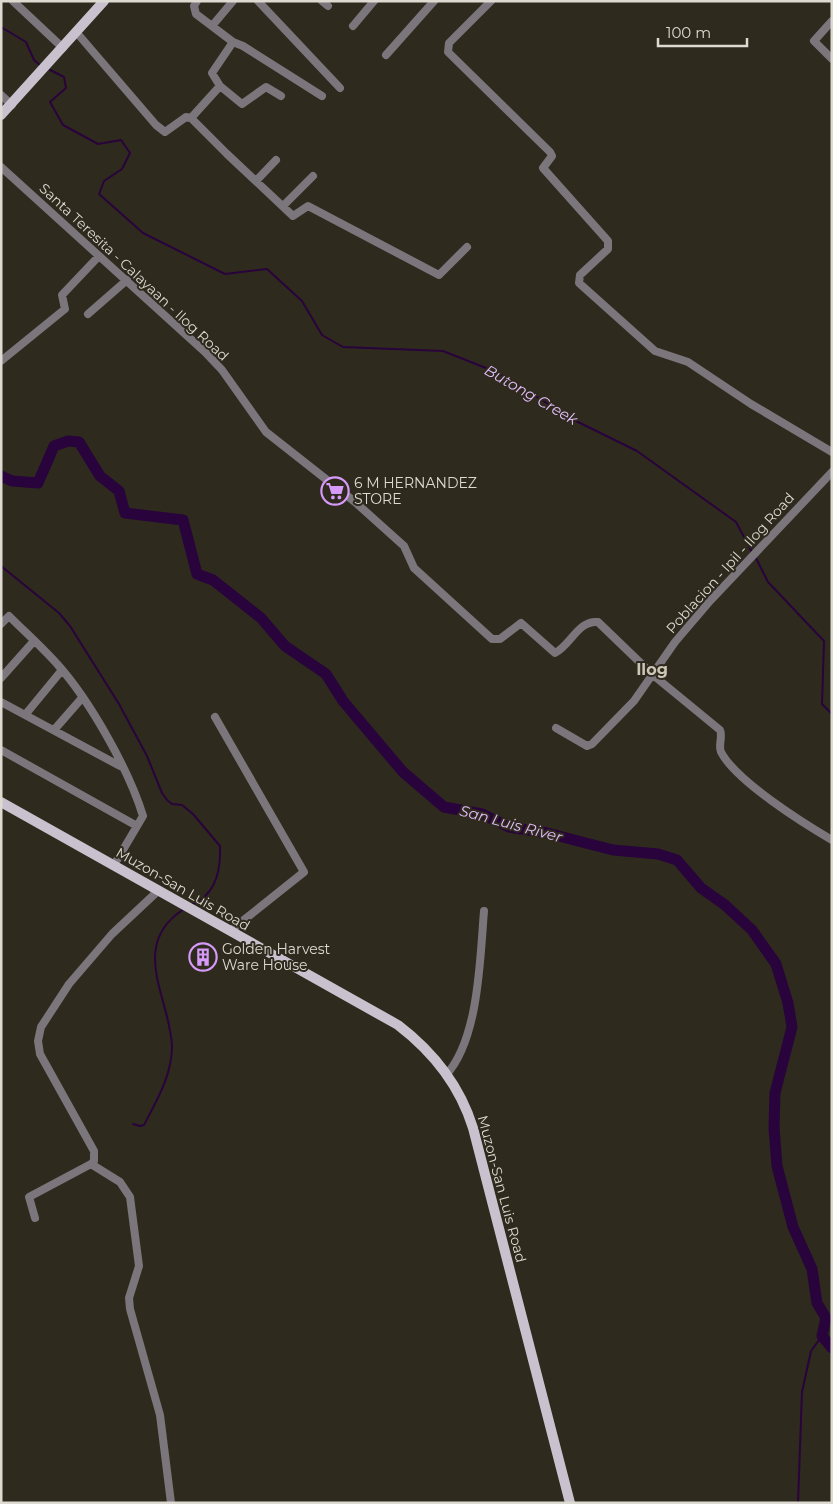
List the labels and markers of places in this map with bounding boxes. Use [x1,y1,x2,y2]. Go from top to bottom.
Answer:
place label: 6 M HERNANDEZ STORE [354,474,477,508]
supermarket icon: 6 M HERNANDEZ STORE [320,476,350,506]
place label: Golden Harvest Ware House [222,940,331,974]
building icon: Golden Harvest Ware House [188,942,218,972]

